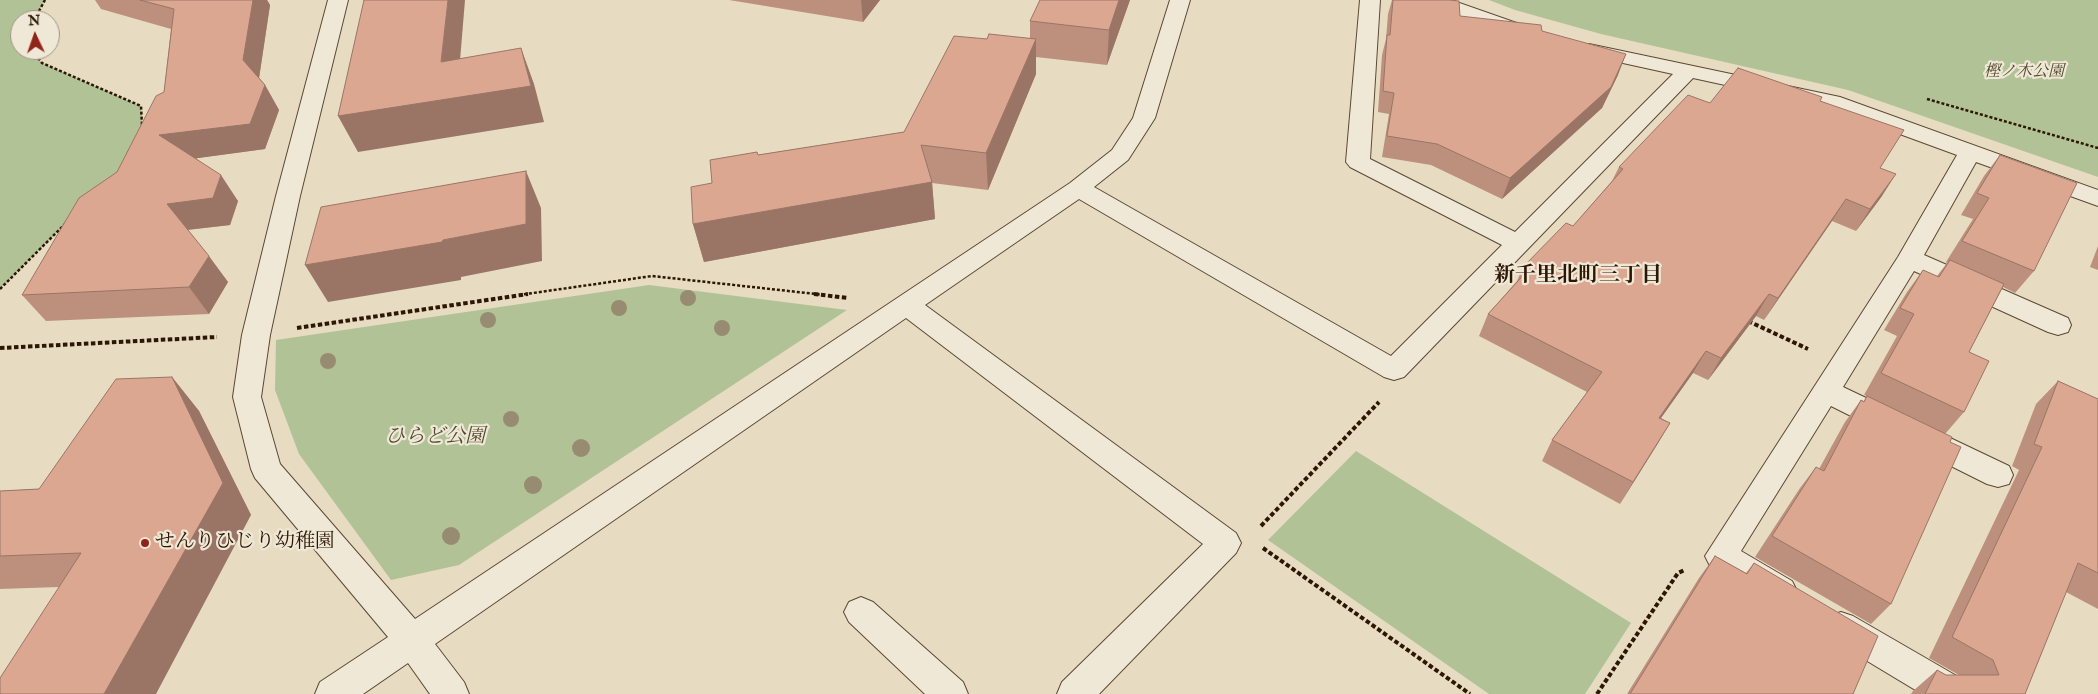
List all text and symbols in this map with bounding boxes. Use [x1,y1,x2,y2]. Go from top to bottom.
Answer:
north arrow [10,10,60,60]
text: N [28,12,41,30]
park label: 樫ノ木公園 [1984,63,2064,83]
district label: 新千里北町三丁目 [1494,264,1662,290]
park label: ひらど公園 [385,426,485,450]
place label: せんりひじり幼稚園 [155,531,335,555]
marker: せんりひじり幼稚園 [139,537,151,549]

